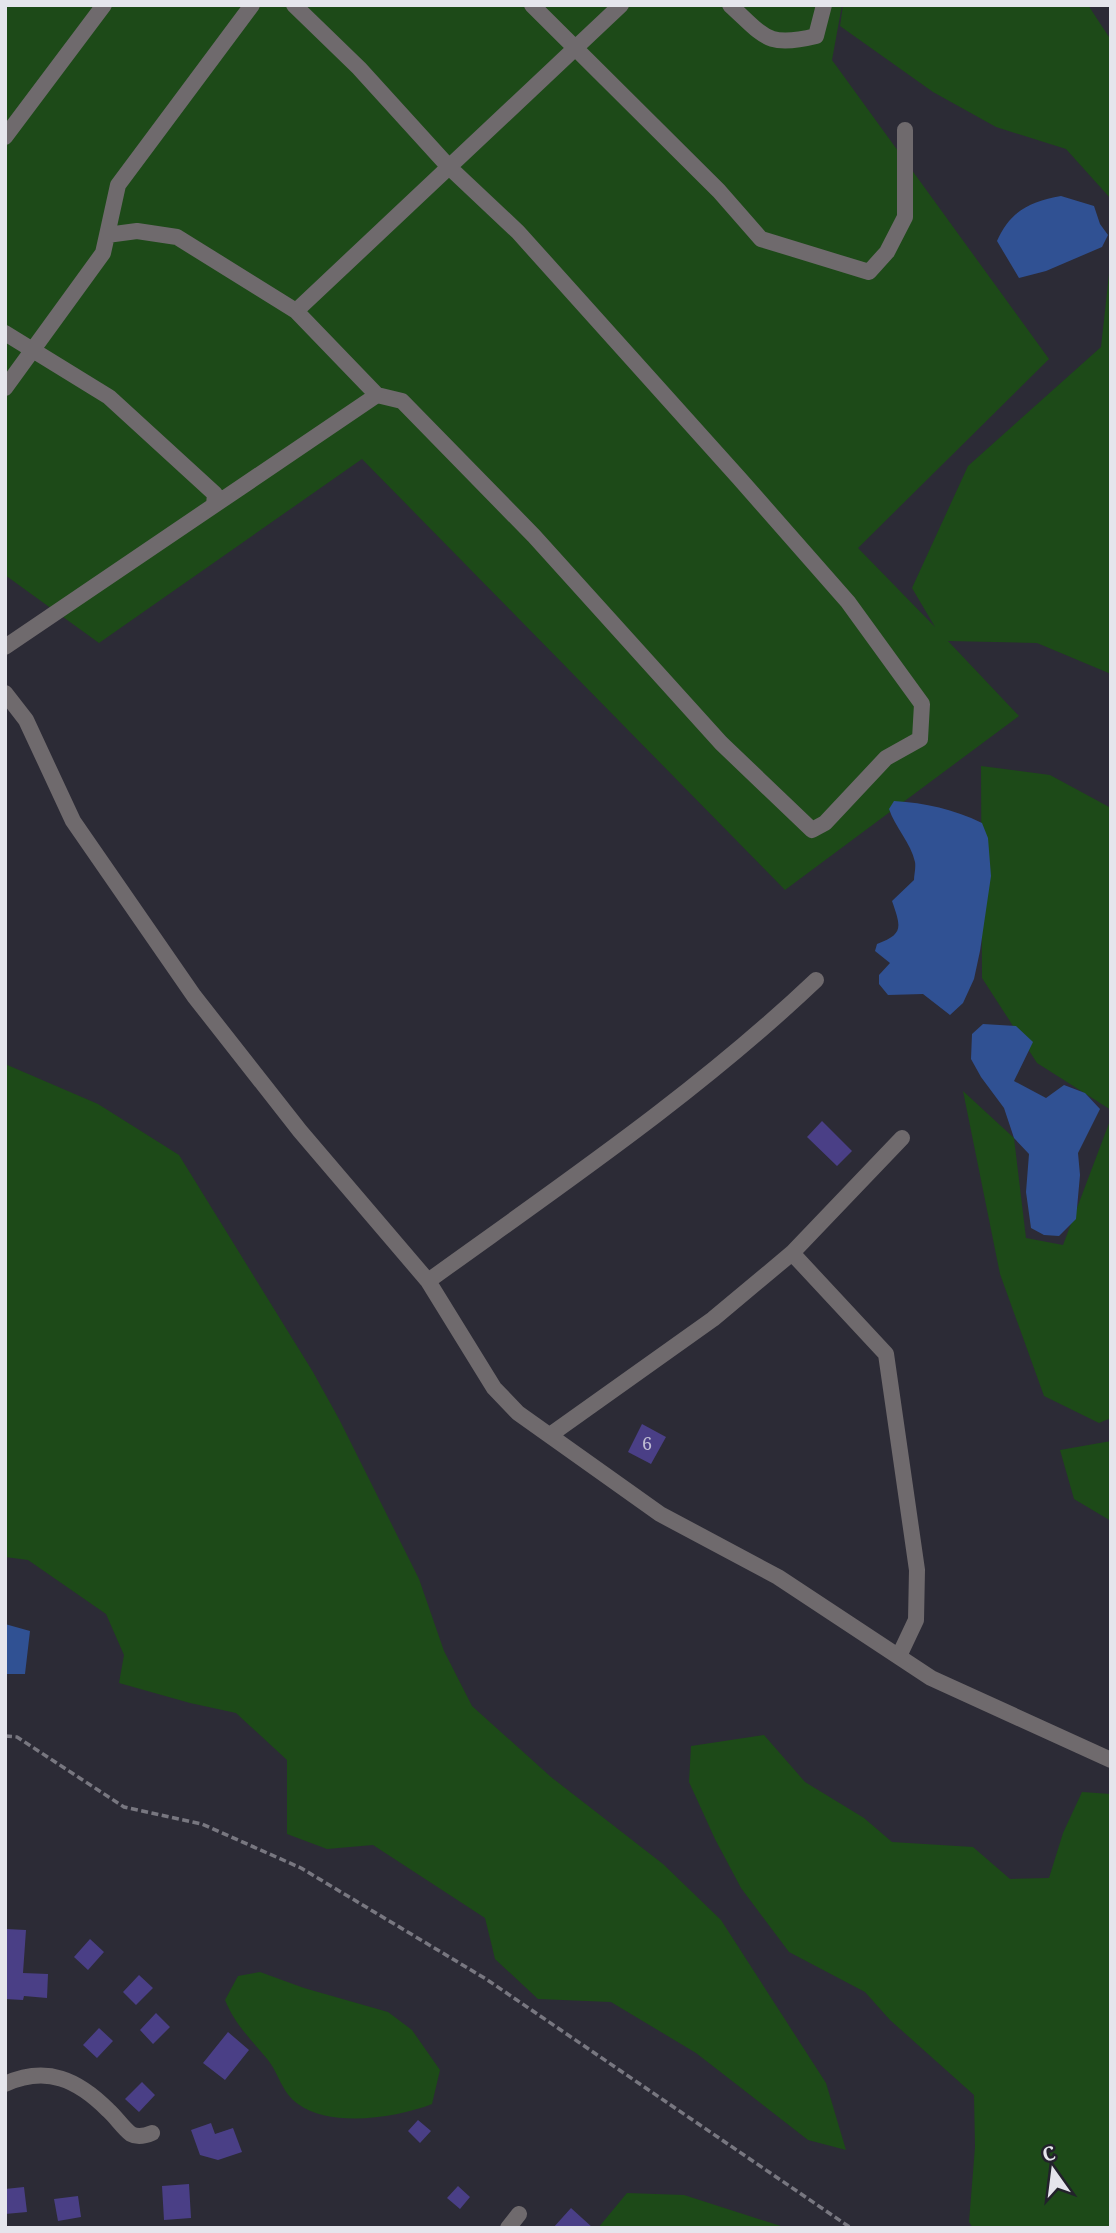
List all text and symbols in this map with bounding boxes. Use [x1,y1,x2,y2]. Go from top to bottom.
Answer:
house number: 6 [642,1431,652,1455]
north arrow [1018,2135,1088,2205]
text: С [1040,2139,1058,2168]

